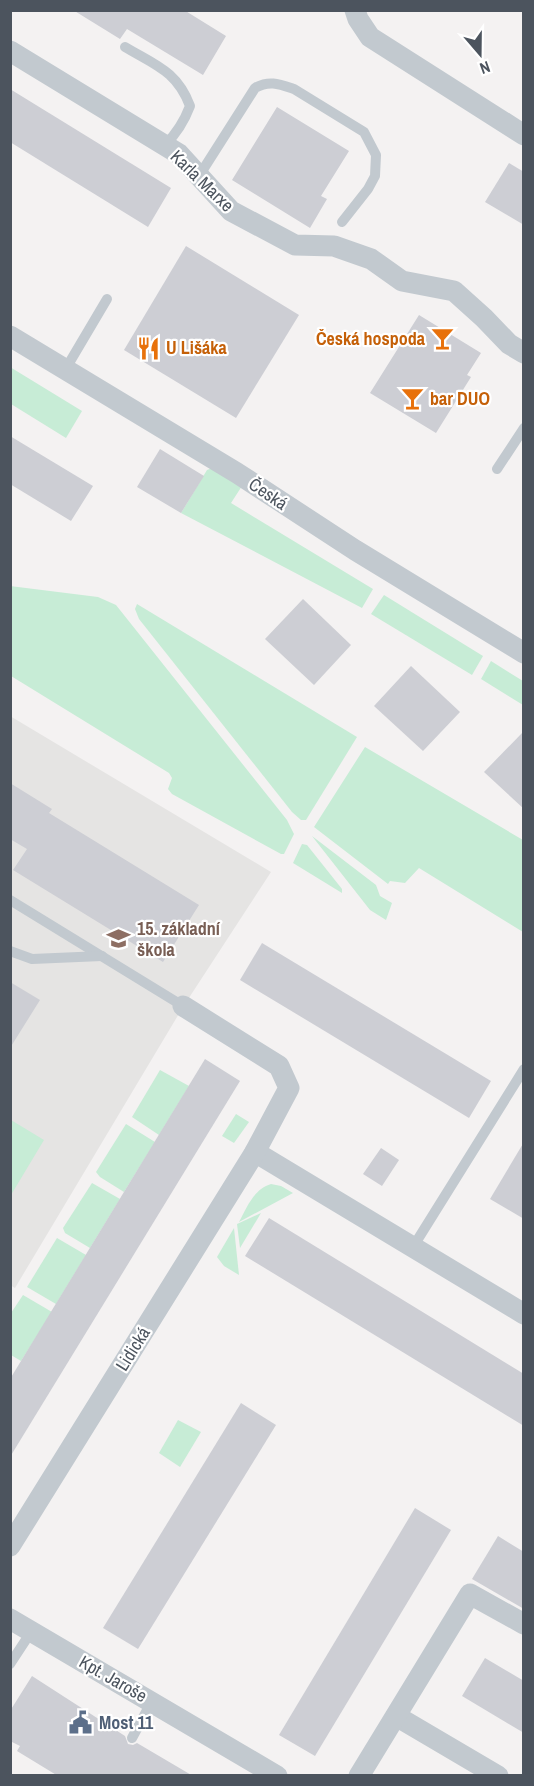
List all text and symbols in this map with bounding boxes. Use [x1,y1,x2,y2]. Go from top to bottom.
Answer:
north arrow [450,24,510,84]
text: N [477,56,493,80]
street label: Karla Marxe [165,144,240,217]
place label: Česká hospoda [316,326,426,351]
bar icon: Česká hospoda [430,326,456,352]
restaurant icon: U Lišáka [135,335,161,361]
place label: U Lišáka [166,335,228,360]
bar icon: bar DUO [399,386,425,412]
place label: bar DUO [430,386,490,411]
street label: Česká [244,472,293,516]
place label: 15. základní škola [137,916,221,962]
school or university icon: 15. základní škola [106,926,132,952]
street label: Lidická [109,1322,156,1376]
street label: Kpt. Jaroše [75,1649,152,1708]
public building icon: Most 11 [68,1710,94,1736]
place label: Most 11 [99,1710,154,1735]

